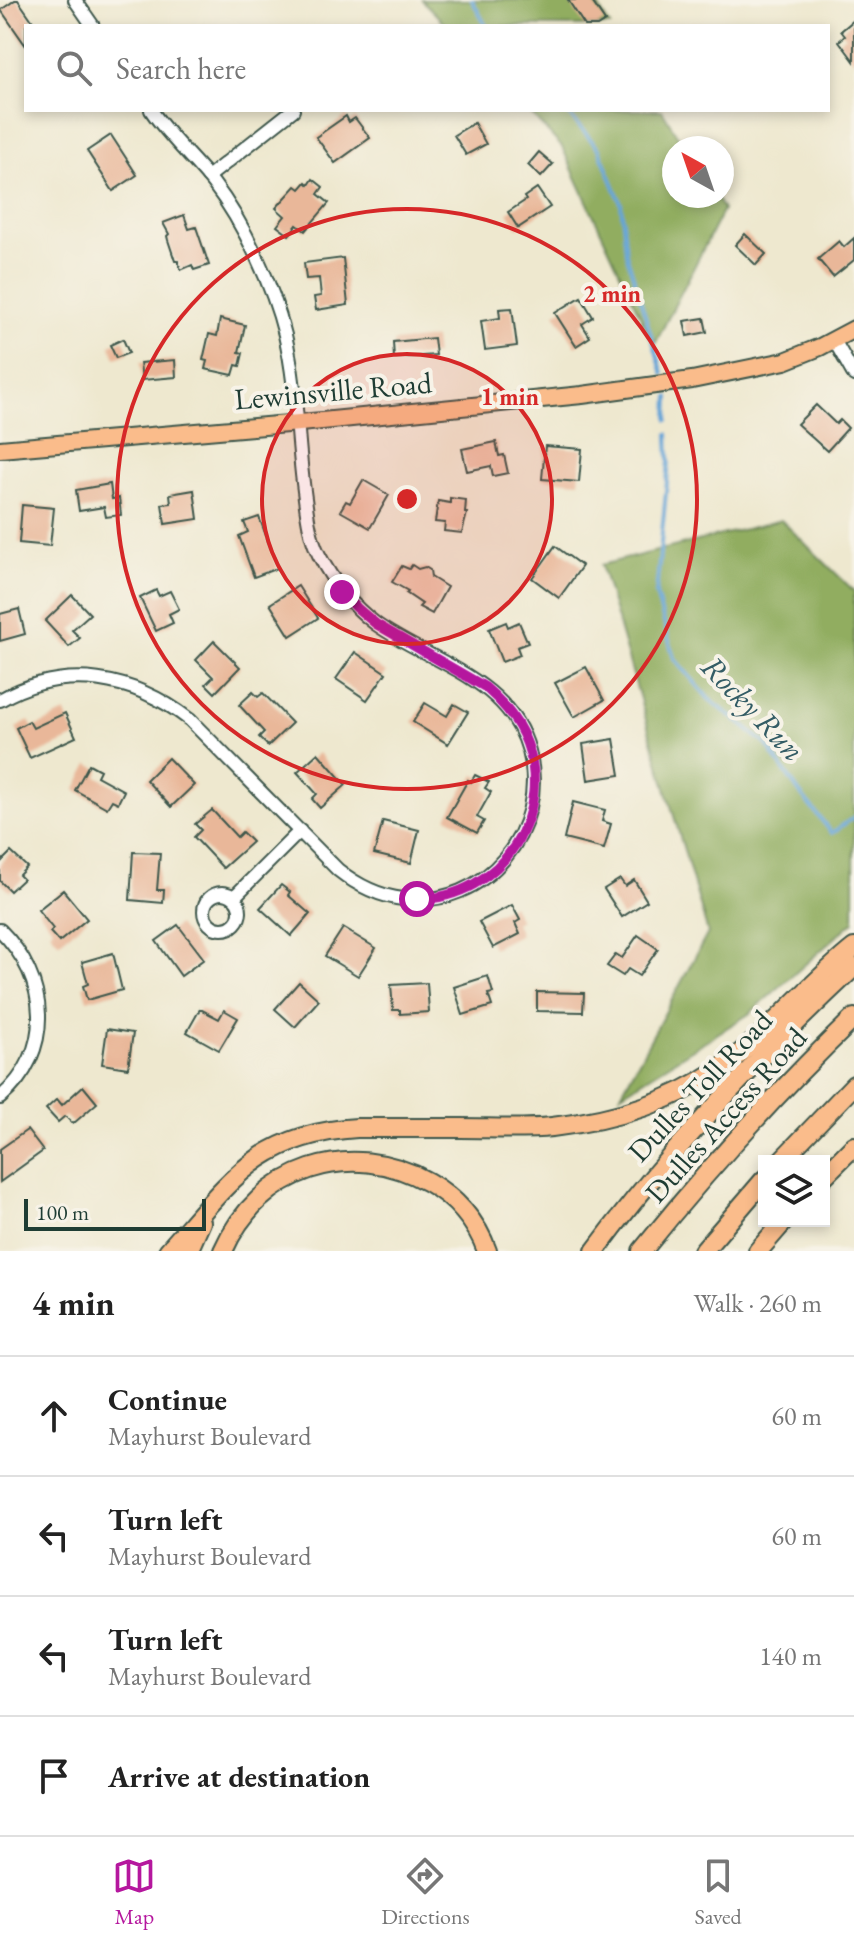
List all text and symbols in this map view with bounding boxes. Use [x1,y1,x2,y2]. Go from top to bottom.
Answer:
search box [24,24,830,112]
icon: search [52,46,96,90]
text: Search here [116,49,246,88]
north arrow [662,136,734,208]
text: 2 min [583,278,642,309]
street label: Lewinsville Road [233,362,434,419]
text: 1 min [481,381,540,412]
centre of rings [393,485,421,513]
route end [324,574,360,610]
water label: Rocky Run [692,646,814,770]
route start [399,881,435,917]
street label: Dulles Toll Road [619,1001,781,1170]
street label: Dulles Access Road [636,1018,816,1211]
map controls [758,1155,830,1227]
button: layers [758,1155,830,1227]
scale bar [24,1195,206,1231]
text: 100 m [36,1198,89,1227]
text: 4 min [32,1281,115,1325]
text: Walk · 260 m [694,1286,822,1320]
text: Continue [108,1380,227,1419]
icon: ahead [32,1394,76,1438]
text: 60 m [772,1399,822,1433]
text: Mayhurst Boulevard [108,1419,311,1453]
text: Turn left [108,1500,222,1539]
icon: left [32,1514,76,1558]
text: 60 m [772,1519,822,1553]
text: Mayhurst Boulevard [108,1539,311,1573]
text: Turn left [108,1620,222,1659]
icon: left [32,1634,76,1678]
text: 140 m [759,1639,822,1673]
text: Mayhurst Boulevard [108,1659,311,1693]
icon: arrive [32,1754,76,1798]
text: Arrive at destination [108,1757,370,1796]
tab: Map [112,1854,156,1931]
tab: Directions [381,1854,470,1931]
tab: Saved [694,1854,742,1931]

